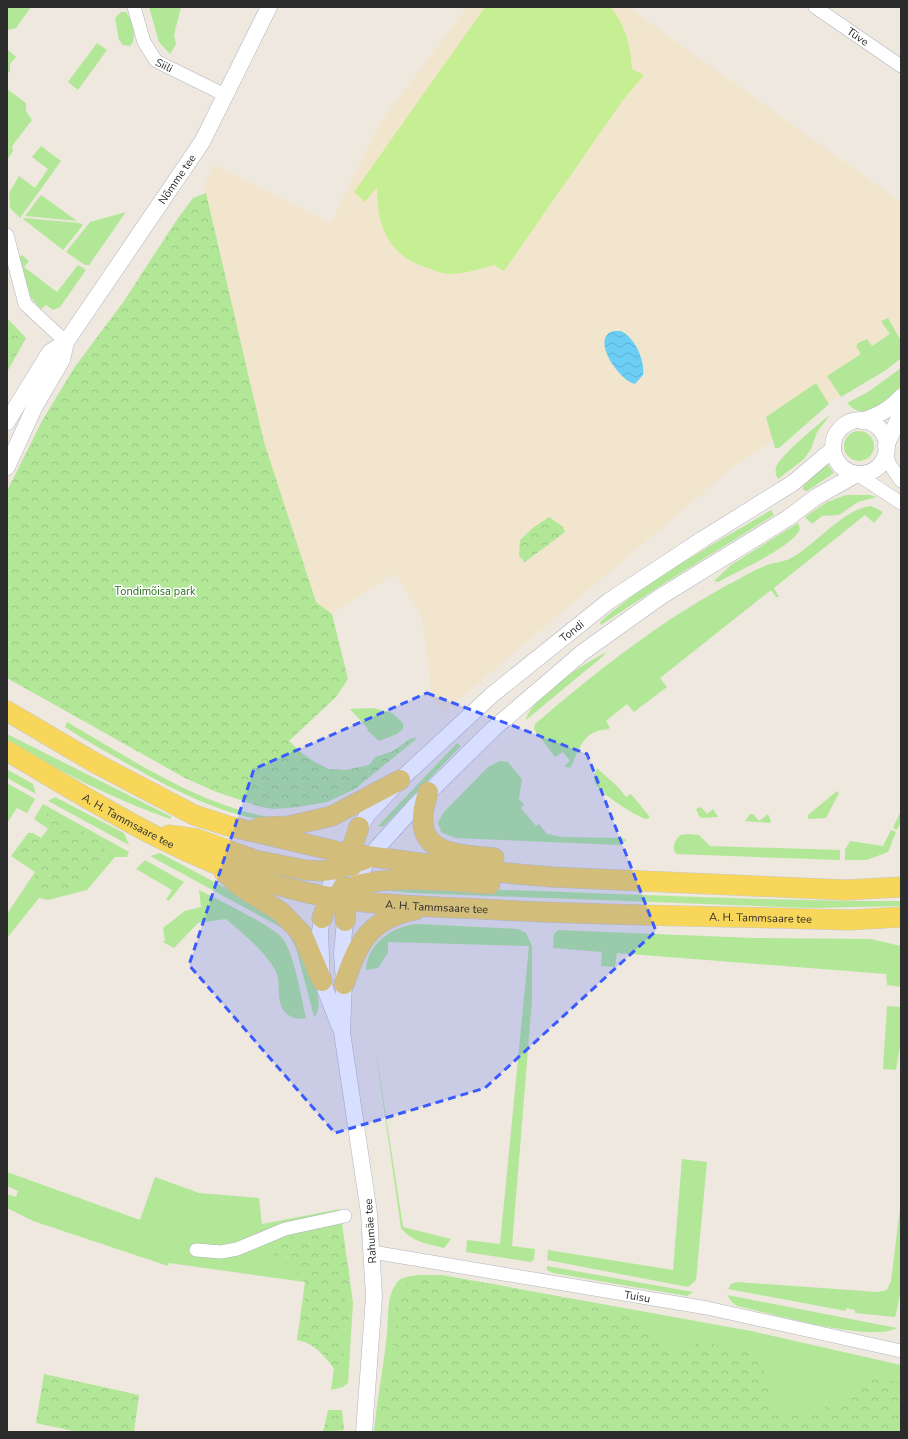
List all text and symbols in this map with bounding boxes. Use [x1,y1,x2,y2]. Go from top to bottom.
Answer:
street label: Tüve [844,24,872,50]
street label: Siili [153,55,175,76]
street label: Nõmme tee [155,151,200,207]
park label: Tondimõisa park [115,584,196,599]
street label: Tondi [557,617,587,646]
street label: A. H. Tammsaare tee [79,790,177,852]
street label: A. H. Tammsaare tee [385,897,489,917]
street label: A. H. Tammsaare tee [709,910,812,927]
street label: Rahumäe tee [361,1198,380,1264]
street label: Tuisu [623,1287,651,1306]

